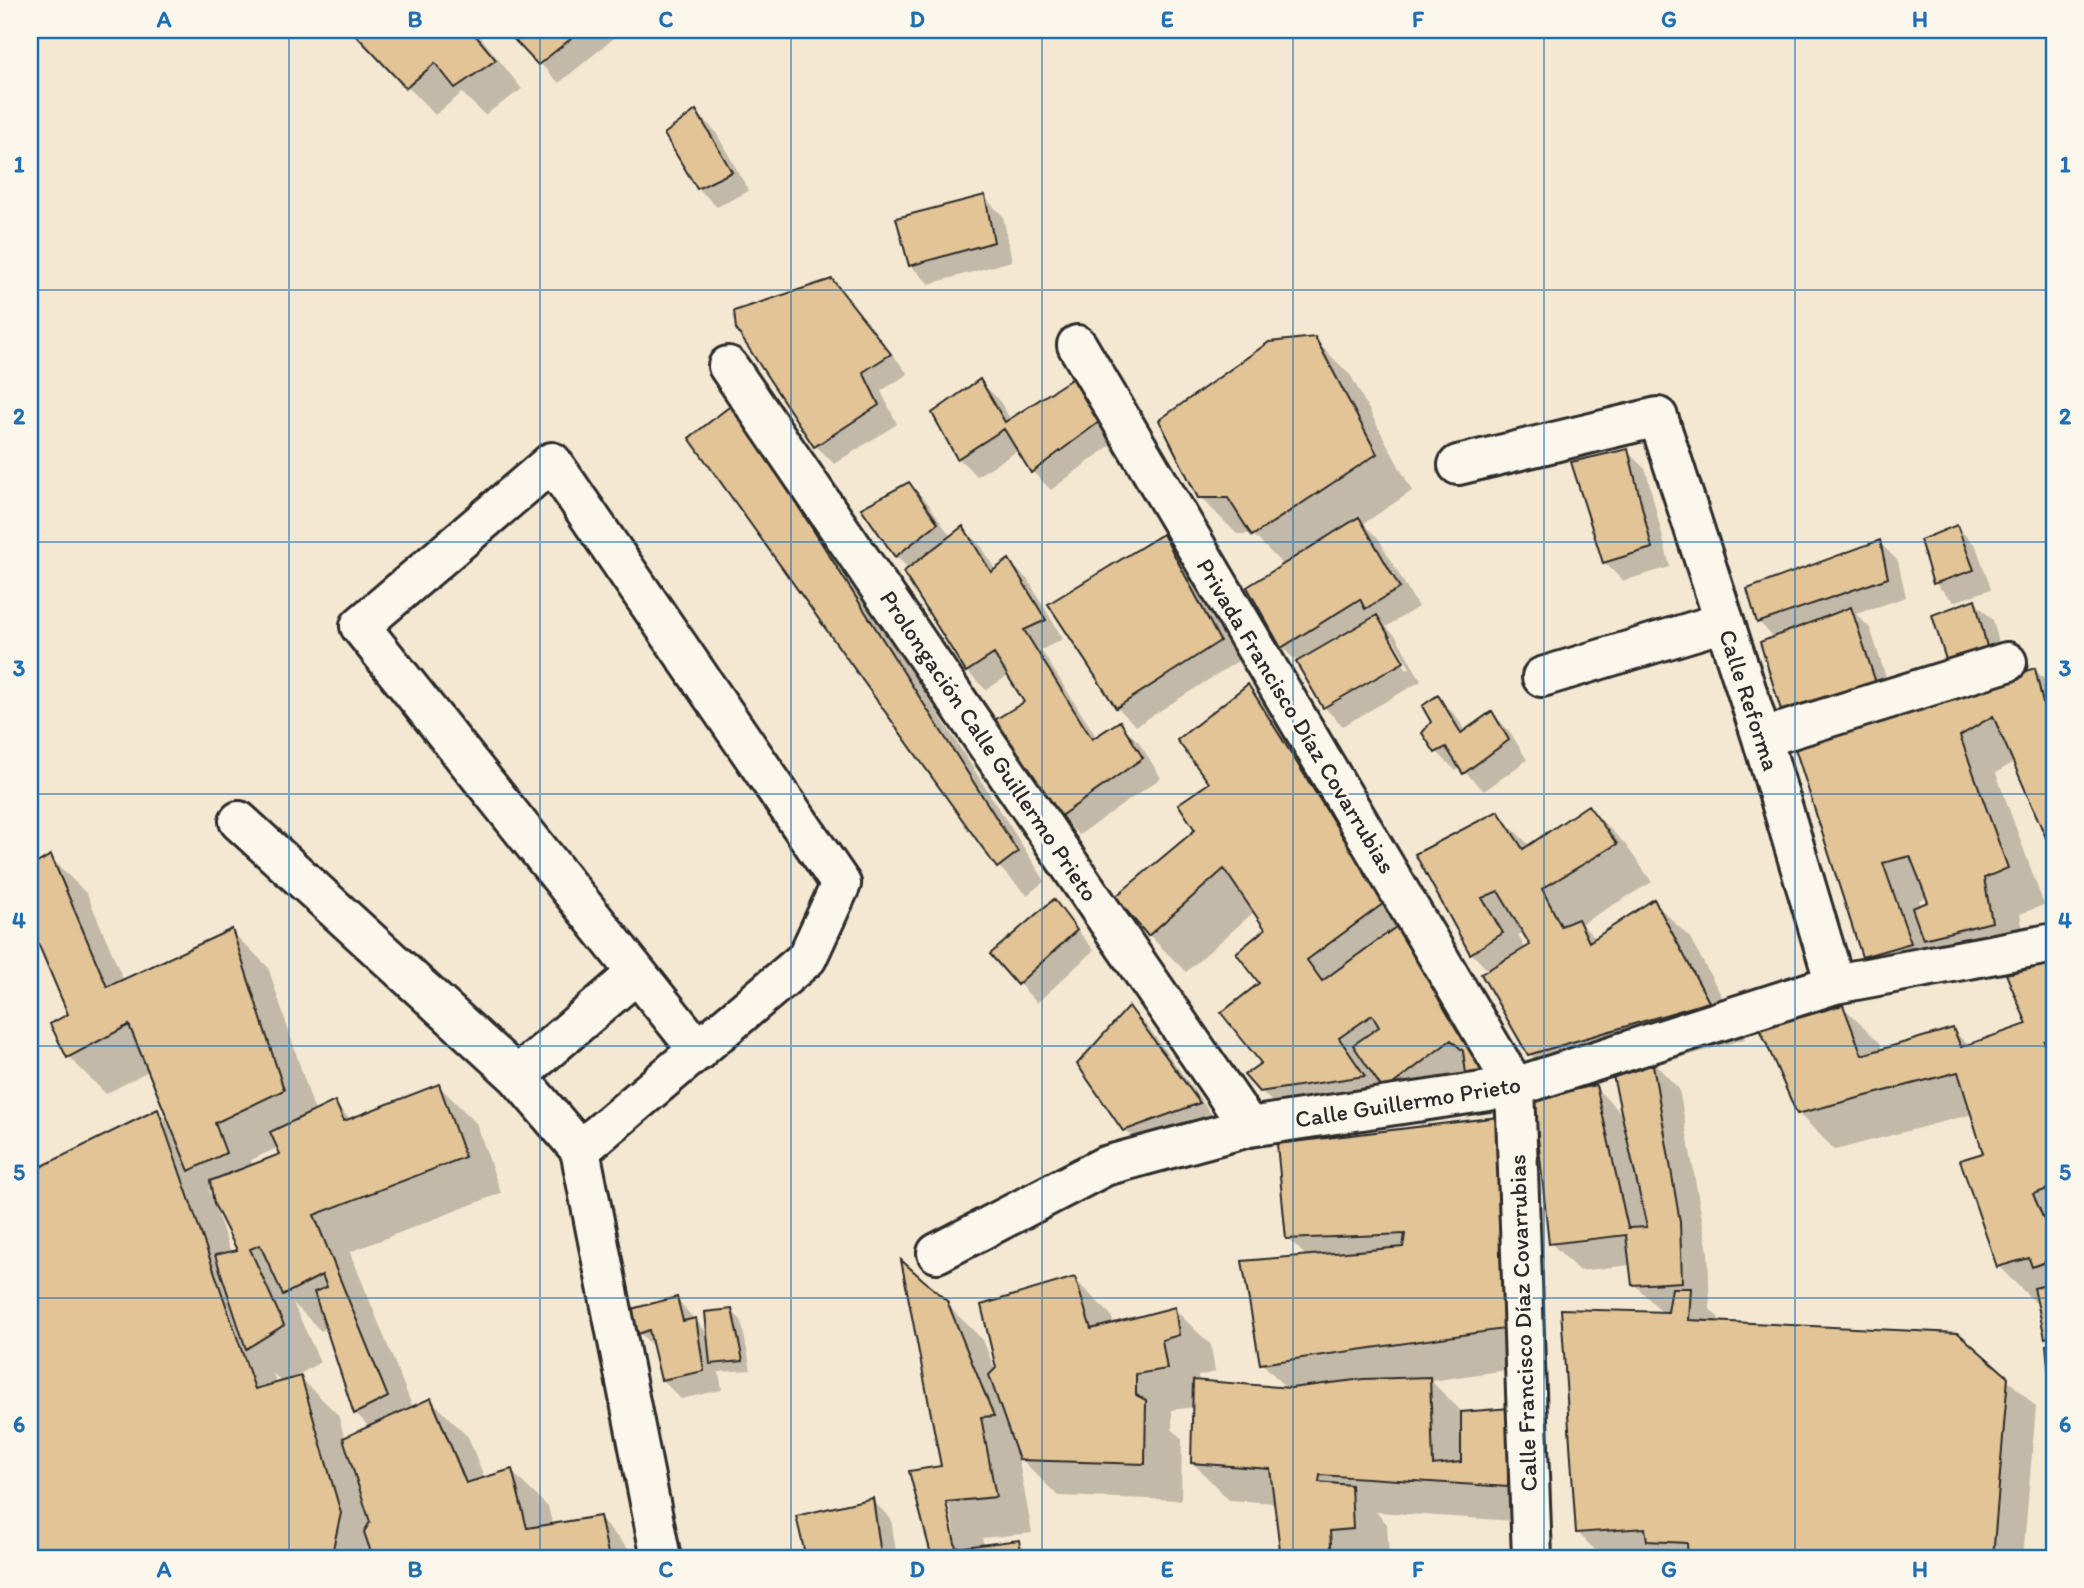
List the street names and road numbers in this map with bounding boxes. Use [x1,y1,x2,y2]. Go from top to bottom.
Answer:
street label: Privada Francisco Díaz Covarrubias [1191,553,1402,879]
street label: Prolongación Calle Guillermo Prieto [874,585,1105,907]
street label: Calle Reforma [1713,626,1786,774]
street label: Calle Guillermo Prieto [1293,1069,1523,1134]
street label: Calle Francisco Díaz Covarrubias [1502,1154,1543,1492]

